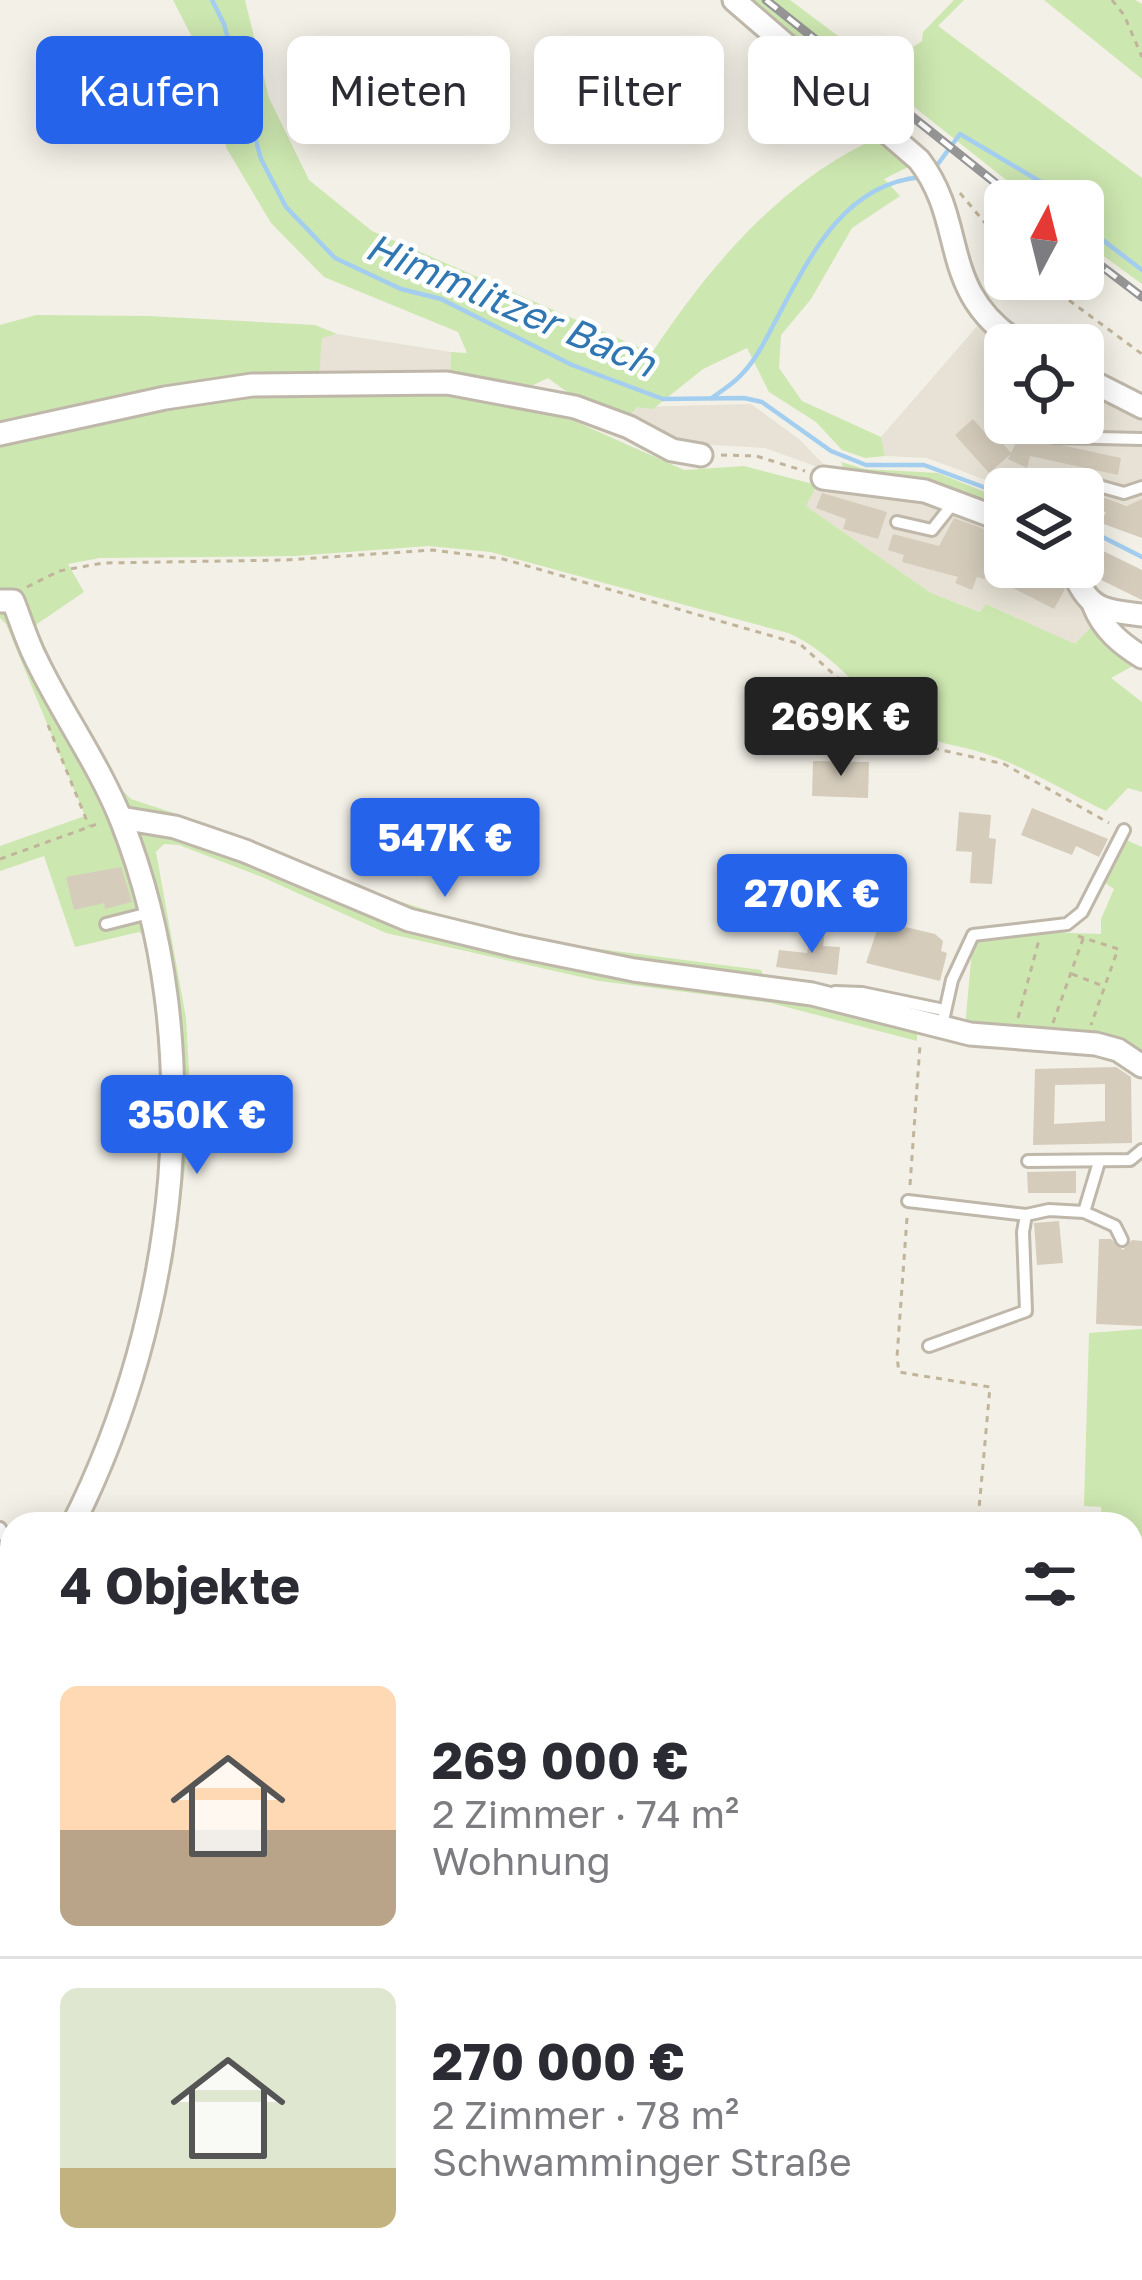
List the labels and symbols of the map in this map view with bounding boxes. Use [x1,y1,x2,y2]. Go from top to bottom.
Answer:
north arrow [984,180,1104,300]
water label: Himmlitzer Bach [359,222,664,387]
pin: 269K € [743,677,939,779]
pin: 547K € [347,798,543,900]
pin: 270K € [714,854,910,956]
pin: 350K € [99,1075,295,1177]

